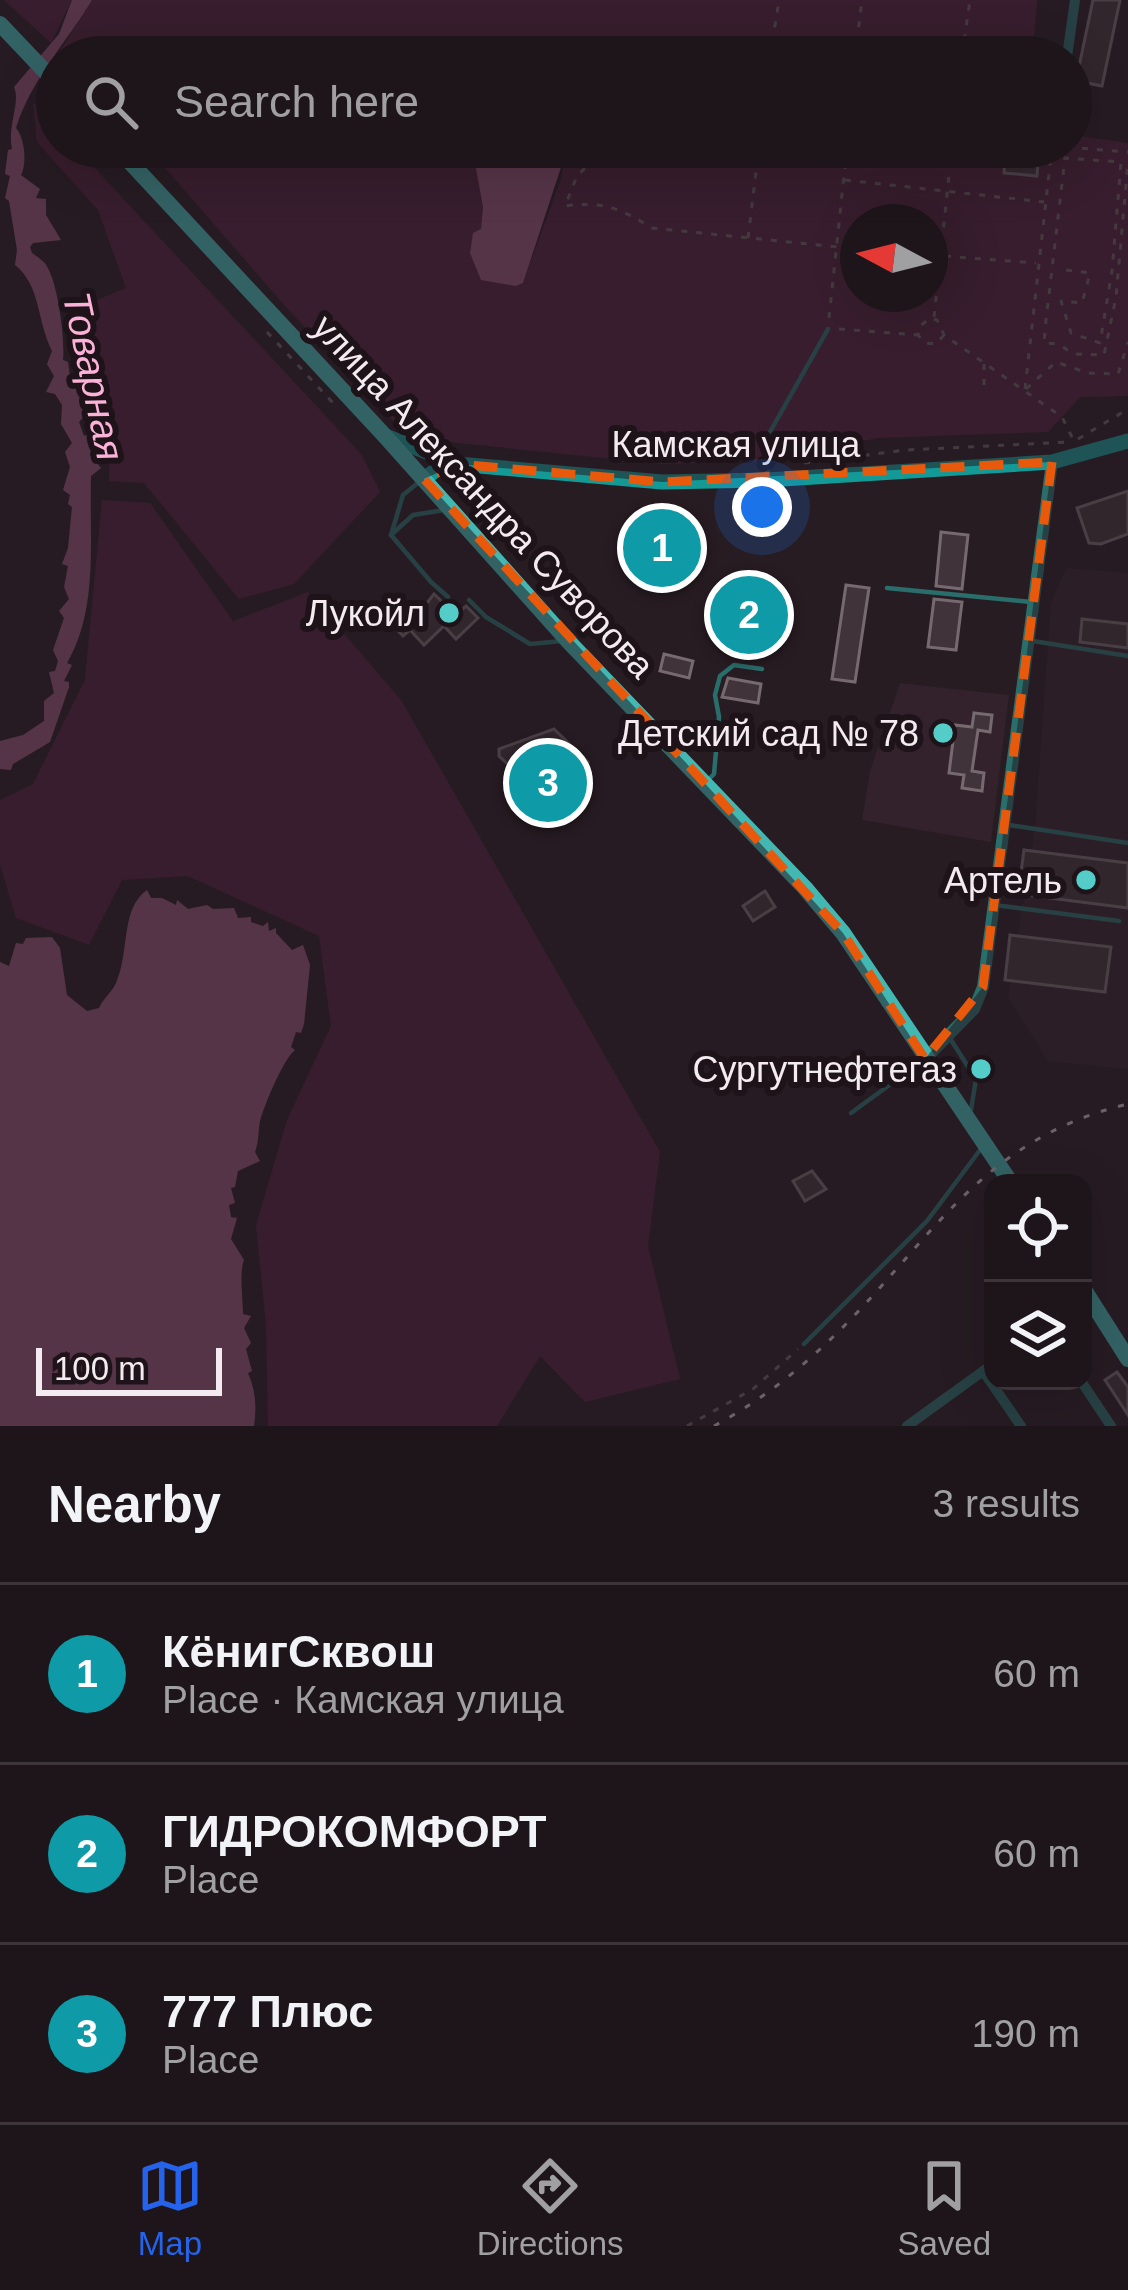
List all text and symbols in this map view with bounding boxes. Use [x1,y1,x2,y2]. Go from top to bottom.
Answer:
search box [36,36,1092,168]
icon: search [78,69,144,135]
text: Search here [174,76,419,127]
north arrow [840,204,948,312]
water label: Товарная [55,288,132,464]
street label: улица Александра Суворова [305,307,663,687]
street label: Камская улица [612,424,861,465]
your location [732,477,792,537]
pin: 1 [623,503,701,593]
pin: 2 [710,570,788,660]
place label: Лукойл [306,593,425,634]
marker: Лукойл [436,600,462,626]
place label: Детский сад № 78 [618,713,919,754]
marker: Детский сад № 78 [930,720,956,746]
pin: 3 [509,738,587,828]
place label: Артель [944,860,1062,901]
marker: Артель [1073,867,1099,893]
place label: Сургутнефтегаз [692,1049,957,1090]
marker: Сургутнефтегаз [968,1056,994,1082]
map controls [984,1174,1092,1390]
button: locate [984,1174,1092,1282]
button: layers [984,1282,1092,1390]
scale bar [36,1342,222,1395]
text: 100 m [54,1350,146,1387]
text: Nearby [48,1476,221,1533]
text: 3 results [933,1482,1080,1525]
text: КёнигСквош [162,1626,435,1677]
text: 1 [76,1652,98,1695]
text: 60 m [993,1652,1080,1695]
text: Place · Камская улица [162,1678,564,1721]
text: ГИДРОКОМФОРТ [162,1806,547,1857]
text: 2 [76,1832,98,1875]
text: 60 m [993,1832,1080,1875]
text: Place [162,1858,260,1901]
text: 777 Плюс [162,1986,373,2037]
text: 3 [76,2012,98,2055]
text: 190 m [972,2012,1080,2055]
text: Place [162,2038,260,2081]
tab: Map [137,2153,203,2263]
tab: Directions [477,2153,624,2263]
tab: Saved [897,2153,991,2263]

